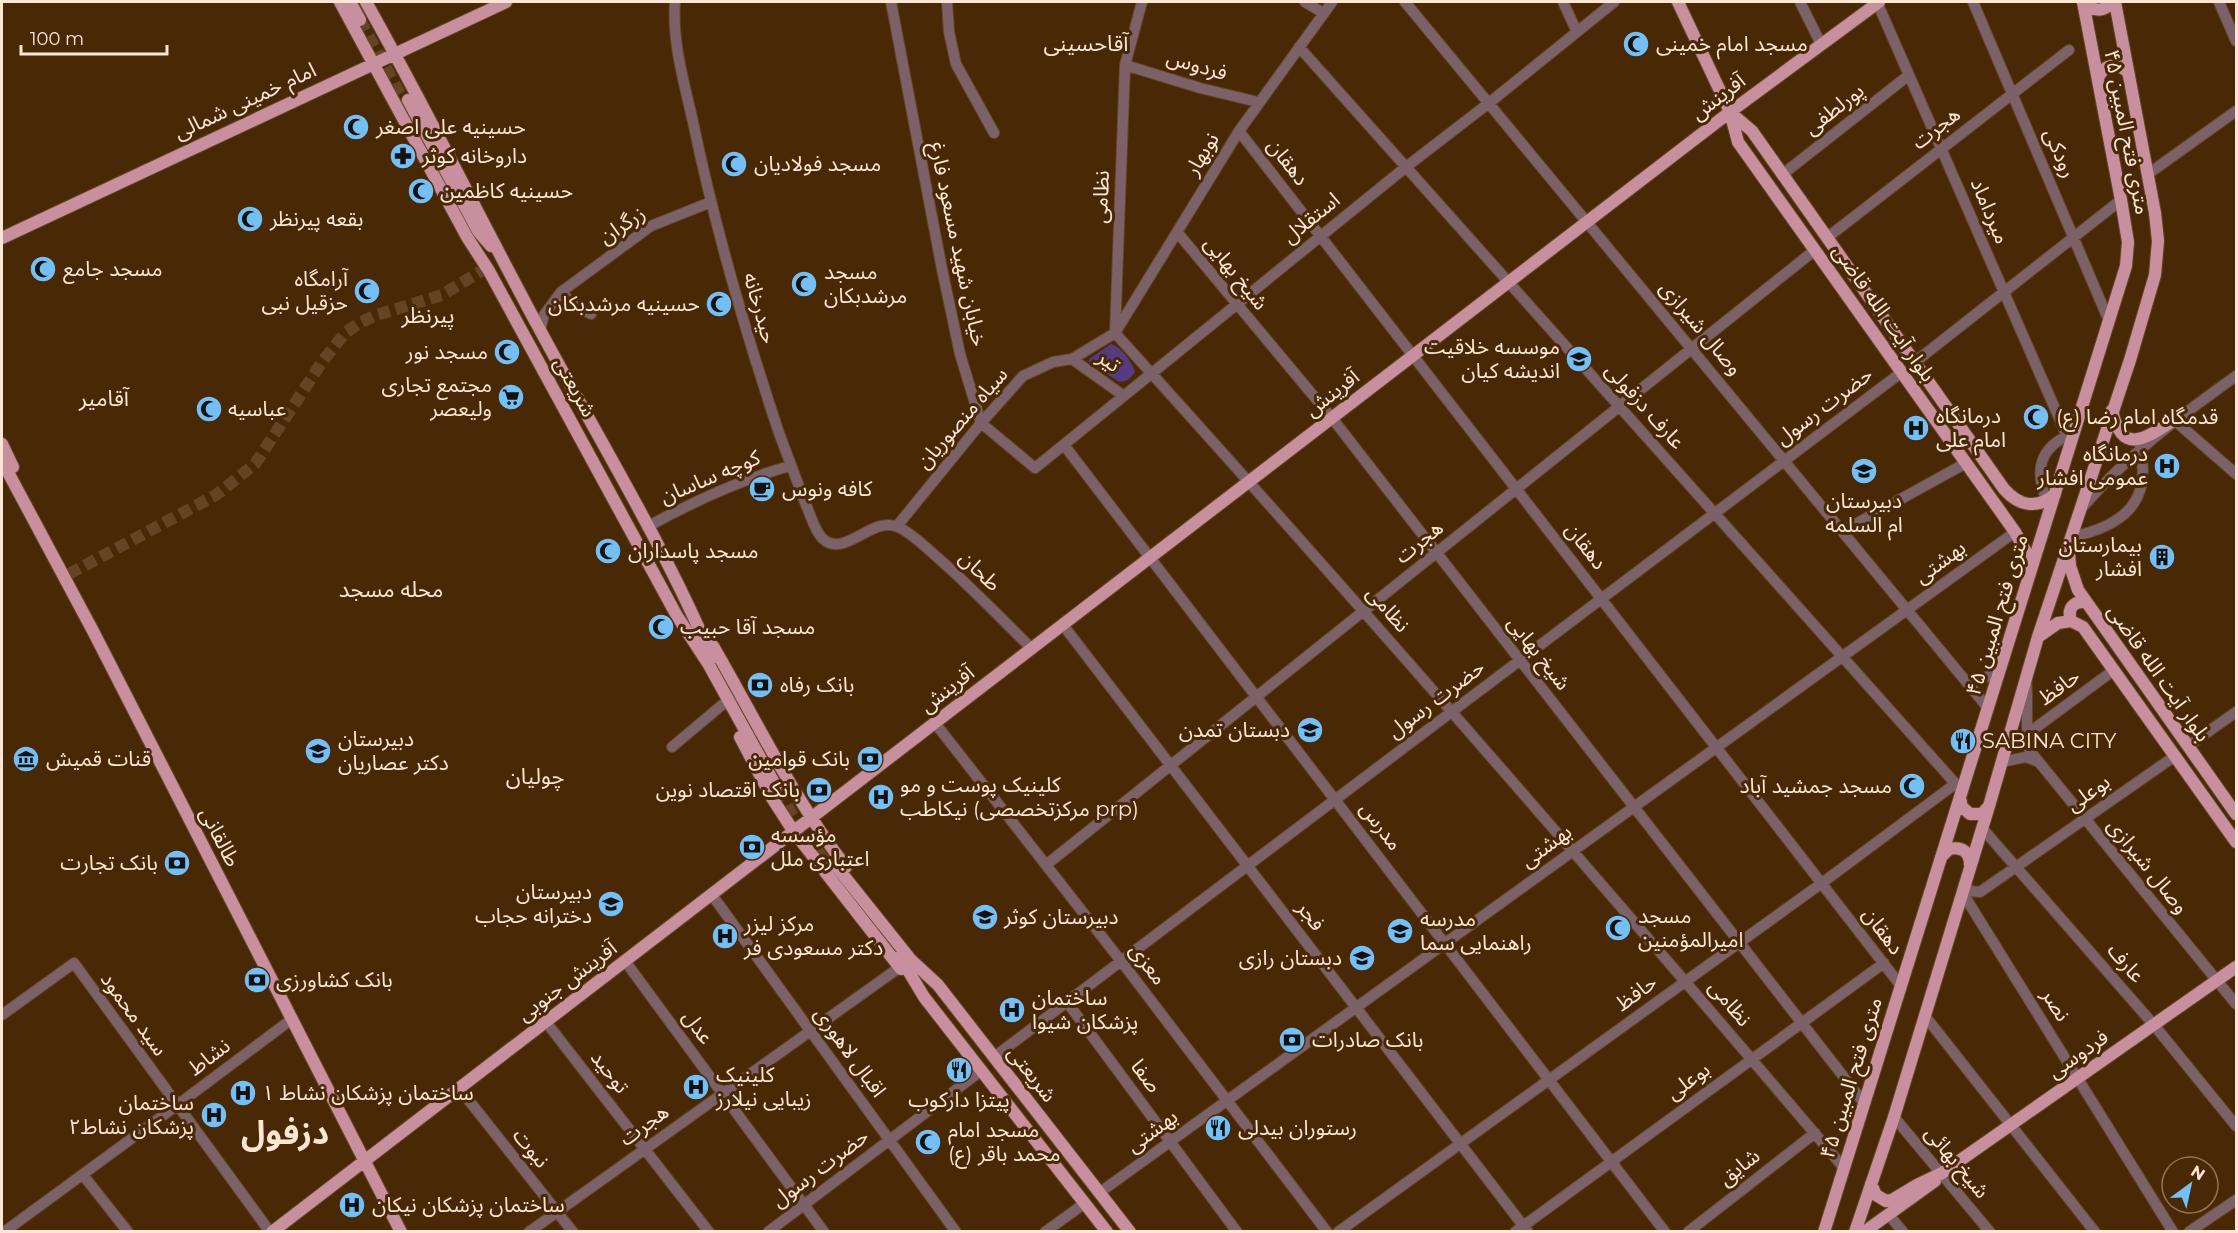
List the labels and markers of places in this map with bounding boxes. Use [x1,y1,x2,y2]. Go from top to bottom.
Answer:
mosque icon: مسجد امام خمینی [1621,29,1651,59]
place label: مسجد امام خمینی [1656,31,1808,60]
mosque icon: حسینیه علی اصغر [341,112,371,142]
place label: حسینیه علی اصغر [375,114,526,139]
pharmacy icon: داروخانه کوثر [388,141,418,171]
place label: داروخانه کوثر [421,143,527,168]
mosque icon: مسجد فولادیان [719,149,749,179]
place label: مسجد فولادیان [754,151,881,176]
mosque icon: حسینیه کاظمین [406,176,436,206]
place label: حسینیه کاظمین [440,178,573,203]
mosque icon: بقعه پیرنظر [235,204,265,234]
place label: بقعه پیرنظر [269,206,363,232]
mosque icon: مسجد جامع [28,254,58,284]
place label: مسجد جامع [63,256,163,284]
place label: مسجد مرشدبکان [824,259,907,308]
place label: آرامگاه حزقیل نبی [262,266,349,315]
mosque icon: مسجد مرشدبکان [789,269,819,299]
mosque icon: آرامگاه حزقیل نبی [352,276,382,306]
mosque icon: حسینیه مرشدبکان [704,289,734,319]
place label: حسینیه مرشدبکان [548,291,700,316]
place label: موسسه خلاقیت اندیشه کیان [1424,334,1560,383]
mosque icon: مسجد نور [492,337,522,367]
place label: مسجد نور [405,339,488,364]
school or university icon: موسسه خلاقیت اندیشه کیان [1564,344,1594,374]
place label: مجتمع تجاری ولیعصر [382,372,492,421]
supermarket icon: مجتمع تجاری ولیعصر [496,382,526,412]
mosque icon: عباسیه [194,394,224,424]
place label: عباسیه [228,396,286,421]
mosque icon: قدمگاه امام رضا (ع) [2021,402,2051,432]
place label: درمانگاه امام علی [1936,403,2006,456]
place label: قدمگاه امام رضا (ع) [2056,404,2218,433]
hospital icon: درمانگاه امام علی [1901,413,1931,443]
place label: درمانگاه عمومی افشار [2036,441,2148,490]
hospital icon: درمانگاه عمومی افشار [2152,451,2182,481]
school or university icon: دبیرستان ام السلمه [1849,456,1879,486]
cafe icon: کافه ونوس [747,474,777,504]
place label: کافه ونوس [782,476,873,501]
place label: دبیرستان ام السلمه [1825,488,1903,541]
place label: بیمارستان افشار [2058,532,2142,581]
mosque icon: مسجد پاسداران [593,536,623,566]
place label: مسجد پاسداران [628,538,759,564]
building icon: بیمارستان افشار [2147,542,2177,572]
mosque icon: مسجد آقا حبیب [646,612,676,642]
place label: مسجد آقا حبیب [680,614,815,639]
bank icon: بانک رفاه [745,670,775,700]
place label: بانک رفاه [780,672,854,697]
school or university icon: دبستان تمدن [1295,715,1325,745]
place label: دبستان تمدن [1179,717,1290,742]
place label: دبیرستان دکتر عصاریان [338,726,449,775]
restaurant icon: SABINA CITY [1948,726,1978,756]
place label: SABINA CITY [1982,728,2117,753]
school or university icon: دبیرستان دکتر عصاریان [303,736,333,766]
museum icon: قنات قمیش [11,744,41,774]
bank icon: بانک قوامین [855,744,885,774]
place label: قنات قمیش [46,746,151,771]
place label: بانک قوامین [748,746,850,771]
mosque icon: مسجد جمشید آباد [1897,771,1927,801]
place label: کلینیک پوست و مو نیکاطب (مرکزتخصصی prp) [900,772,1139,821]
place label: مسجد جمشید آباد [1739,773,1892,798]
bank icon: بانک اقتصاد نوین [804,775,834,805]
place label: بانک اقتصاد نوین [656,777,800,802]
hospital icon: کلینیک پوست و مو نیکاطب (مرکزتخصصی prp) [866,782,896,812]
place label: مؤسسه اعتباری ملل [771,822,870,871]
bank icon: مؤسسه اعتباری ملل [737,832,767,862]
bank icon: بانک تجارت [162,848,192,878]
place label: بانک تجارت [60,850,158,875]
place label: دبیرستان دخترانه حجاب [475,879,592,928]
school or university icon: دبیرستان دخترانه حجاب [596,889,626,919]
school or university icon: دبیرستان کوثر [970,902,1000,932]
place label: مسجد امیرالمؤمنین [1638,903,1744,952]
place label: دبیرستان کوثر [1003,904,1119,929]
place label: مدرسه راهنمایی سما [1420,906,1532,955]
place label: مرکز لیزر دکتر مسعودی فر [743,911,883,960]
mosque icon: مسجد امیرالمؤمنین [1603,913,1633,943]
school or university icon: مدرسه راهنمایی سما [1385,916,1415,946]
hospital icon: مرکز لیزر دکتر مسعودی فر [710,921,740,951]
school or university icon: دبستان رازی [1347,943,1377,973]
place label: دبستان رازی [1239,945,1342,970]
bank icon: بانک کشاورزی [242,965,272,995]
place label: بانک کشاورزی [276,967,393,992]
place label: ساختمان پزشکان شیوا [1032,985,1138,1035]
hospital icon: ساختمان پزشکان شیوا [997,995,1027,1025]
bank icon: بانک صادرات [1277,1025,1307,1055]
place label: بانک صادرات [1312,1027,1424,1052]
restaurant icon: پیتزا دارکوب [944,1055,974,1085]
place label: کلینیک زیبایی نیلارز [715,1062,811,1111]
hospital icon: کلینیک زیبایی نیلارز [681,1072,711,1102]
hospital icon: ساختمان پزشکان نشاط ۱ [228,1078,258,1108]
place label: ساختمان پزشکان نشاط ۱ [262,1080,474,1106]
place label: پیتزا دارکوب [908,1087,1010,1113]
place label: ساختمان پزشکان نشاط۲ [69,1090,194,1140]
hospital icon: ساختمان پزشکان نشاط۲ [199,1100,229,1130]
restaurant icon: رستوران بیدلی [1203,1113,1233,1143]
place label: رستوران بیدلی [1238,1115,1357,1140]
place label: مسجد امام محمد باقر (ع) [948,1117,1061,1169]
mosque icon: مسجد امام محمد باقر (ع) [913,1127,943,1157]
hospital icon: ساختمان پزشکان نیکان [337,1190,367,1220]
place label: ساختمان پزشکان نیکان [372,1192,565,1218]

